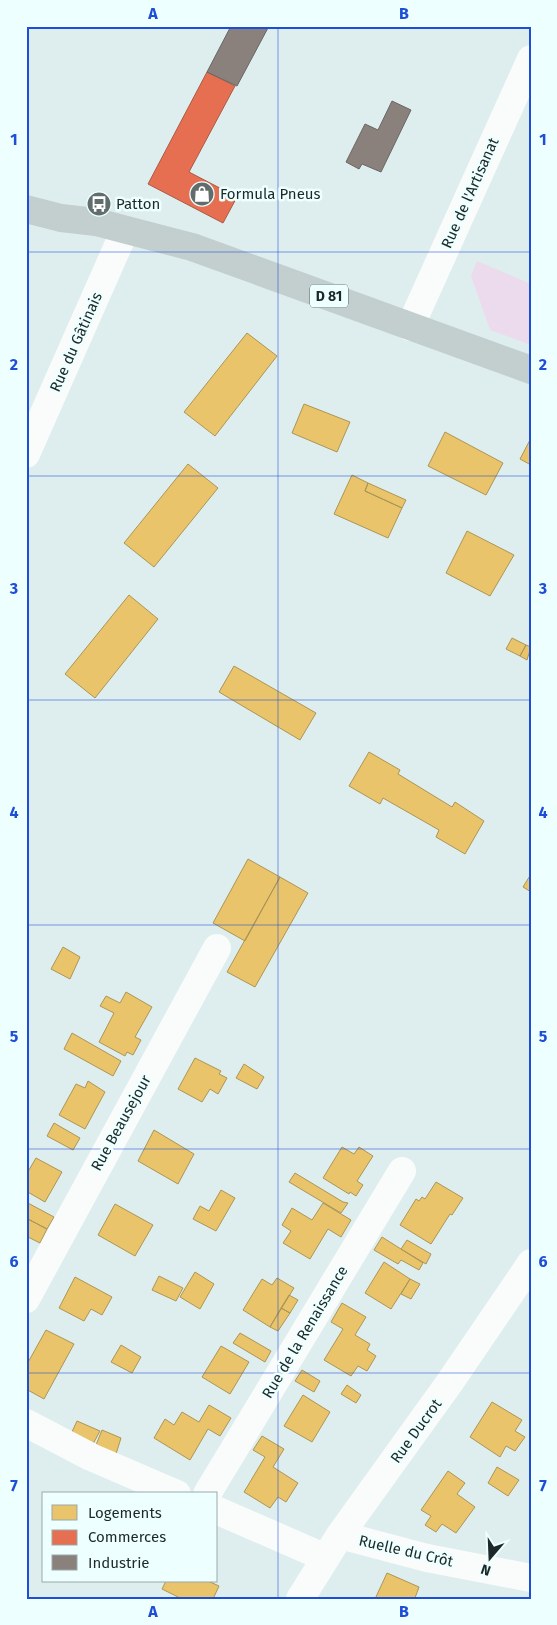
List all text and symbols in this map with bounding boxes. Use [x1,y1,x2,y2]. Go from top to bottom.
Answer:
text: A [147,4,158,23]
text: B [399,4,409,23]
text: 1 [10,130,18,149]
text: 1 [539,130,547,149]
street label: Rue de l'Artisanat [437,134,503,251]
shop icon: Formula Pneus [189,181,215,207]
place label: Formula Pneus [220,185,321,203]
bus stop icon: Patton [86,191,112,217]
place label: Patton [116,195,160,213]
road number: D 81 [310,284,348,308]
street label: Rue du Gâtinais [46,289,106,395]
text: 2 [10,355,18,374]
text: 2 [539,355,547,374]
text: 3 [9,579,18,598]
text: 3 [538,579,547,598]
text: 4 [9,803,19,822]
text: 4 [538,803,548,822]
text: 5 [10,1027,19,1046]
text: 5 [539,1027,548,1046]
street label: Rue Beausejour [87,1072,155,1174]
text: 6 [9,1252,19,1271]
text: 6 [538,1252,548,1271]
street label: Rue de la Renaissance [258,1262,352,1402]
street label: Rue Ducrot [387,1395,446,1467]
text: 7 [10,1476,18,1495]
text: 7 [539,1476,547,1495]
legend [42,1492,218,1582]
text: Logements [88,1504,162,1522]
text: Commerces [88,1528,166,1546]
street label: Ruelle du Crôt [357,1531,455,1571]
north arrow [464,1532,514,1582]
text: Industrie [88,1554,150,1572]
text: N [479,1560,493,1579]
text: A [147,1602,158,1621]
text: B [399,1602,409,1621]

